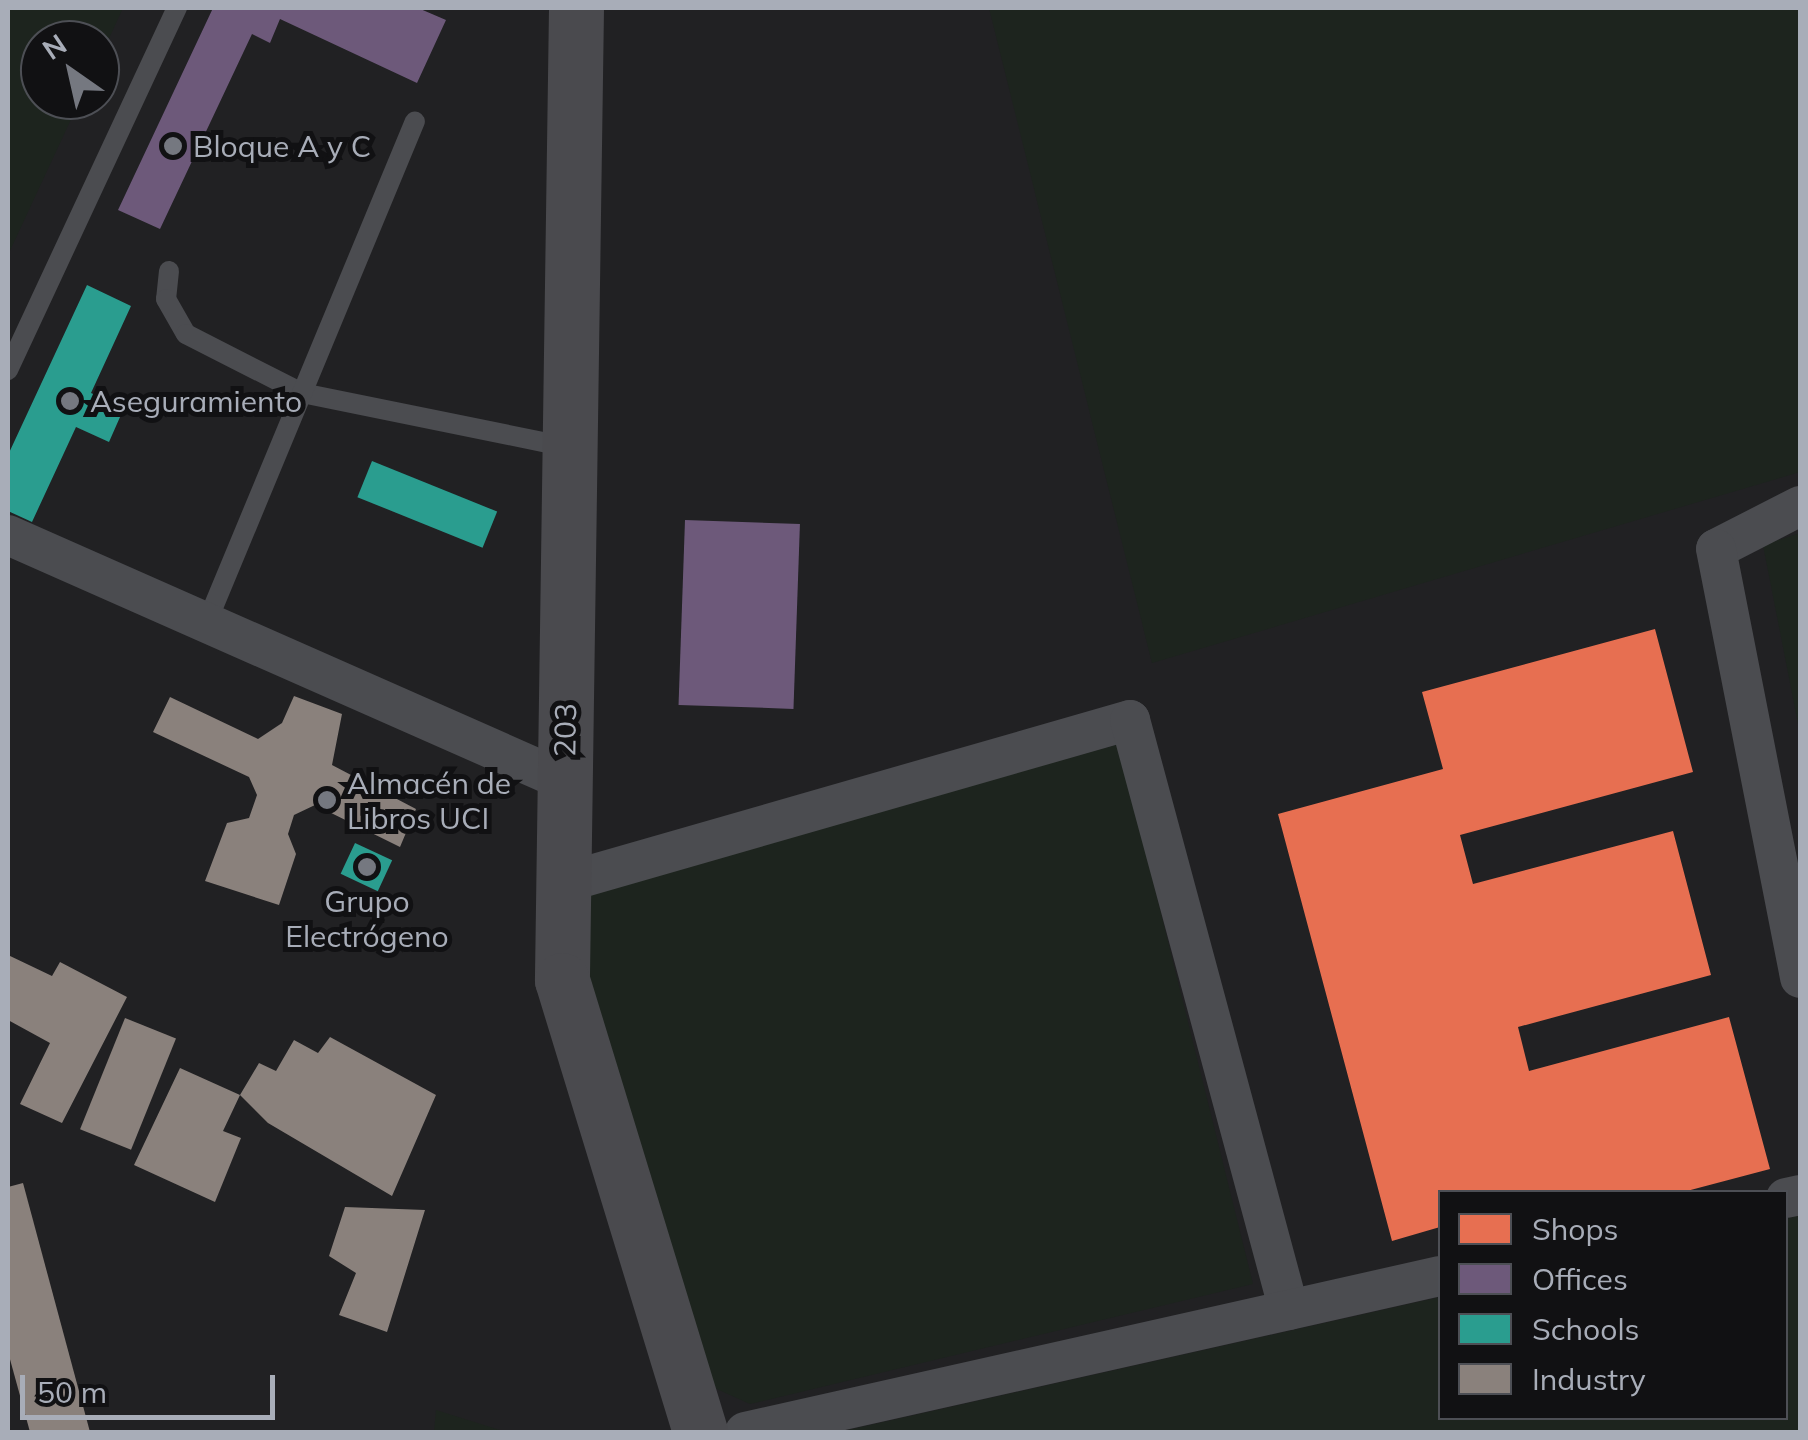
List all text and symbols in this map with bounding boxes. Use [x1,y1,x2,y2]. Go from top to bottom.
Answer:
north arrow [20,20,120,120]
text: N [36,26,73,67]
place label: Bloque A y C [193,128,371,164]
marker: Bloque A y C [162,135,184,157]
place label: Aseguramiento [90,383,302,419]
marker: Aseguramiento [59,390,81,412]
street label: 203 [547,703,583,757]
place label: Almacén de Libros UCI [347,765,511,836]
marker: Almacén de Libros UCI [316,789,338,811]
marker: Grupo Electrógeno [356,856,378,878]
place label: Grupo Electrógeno [285,883,449,954]
legend [1438,1190,1788,1420]
text: Shops [1532,1210,1618,1248]
text: Offices [1532,1260,1628,1298]
text: Schools [1532,1310,1639,1348]
scale bar [25,1355,280,1417]
text: Industry [1532,1360,1646,1398]
text: 50 m [37,1373,107,1411]

